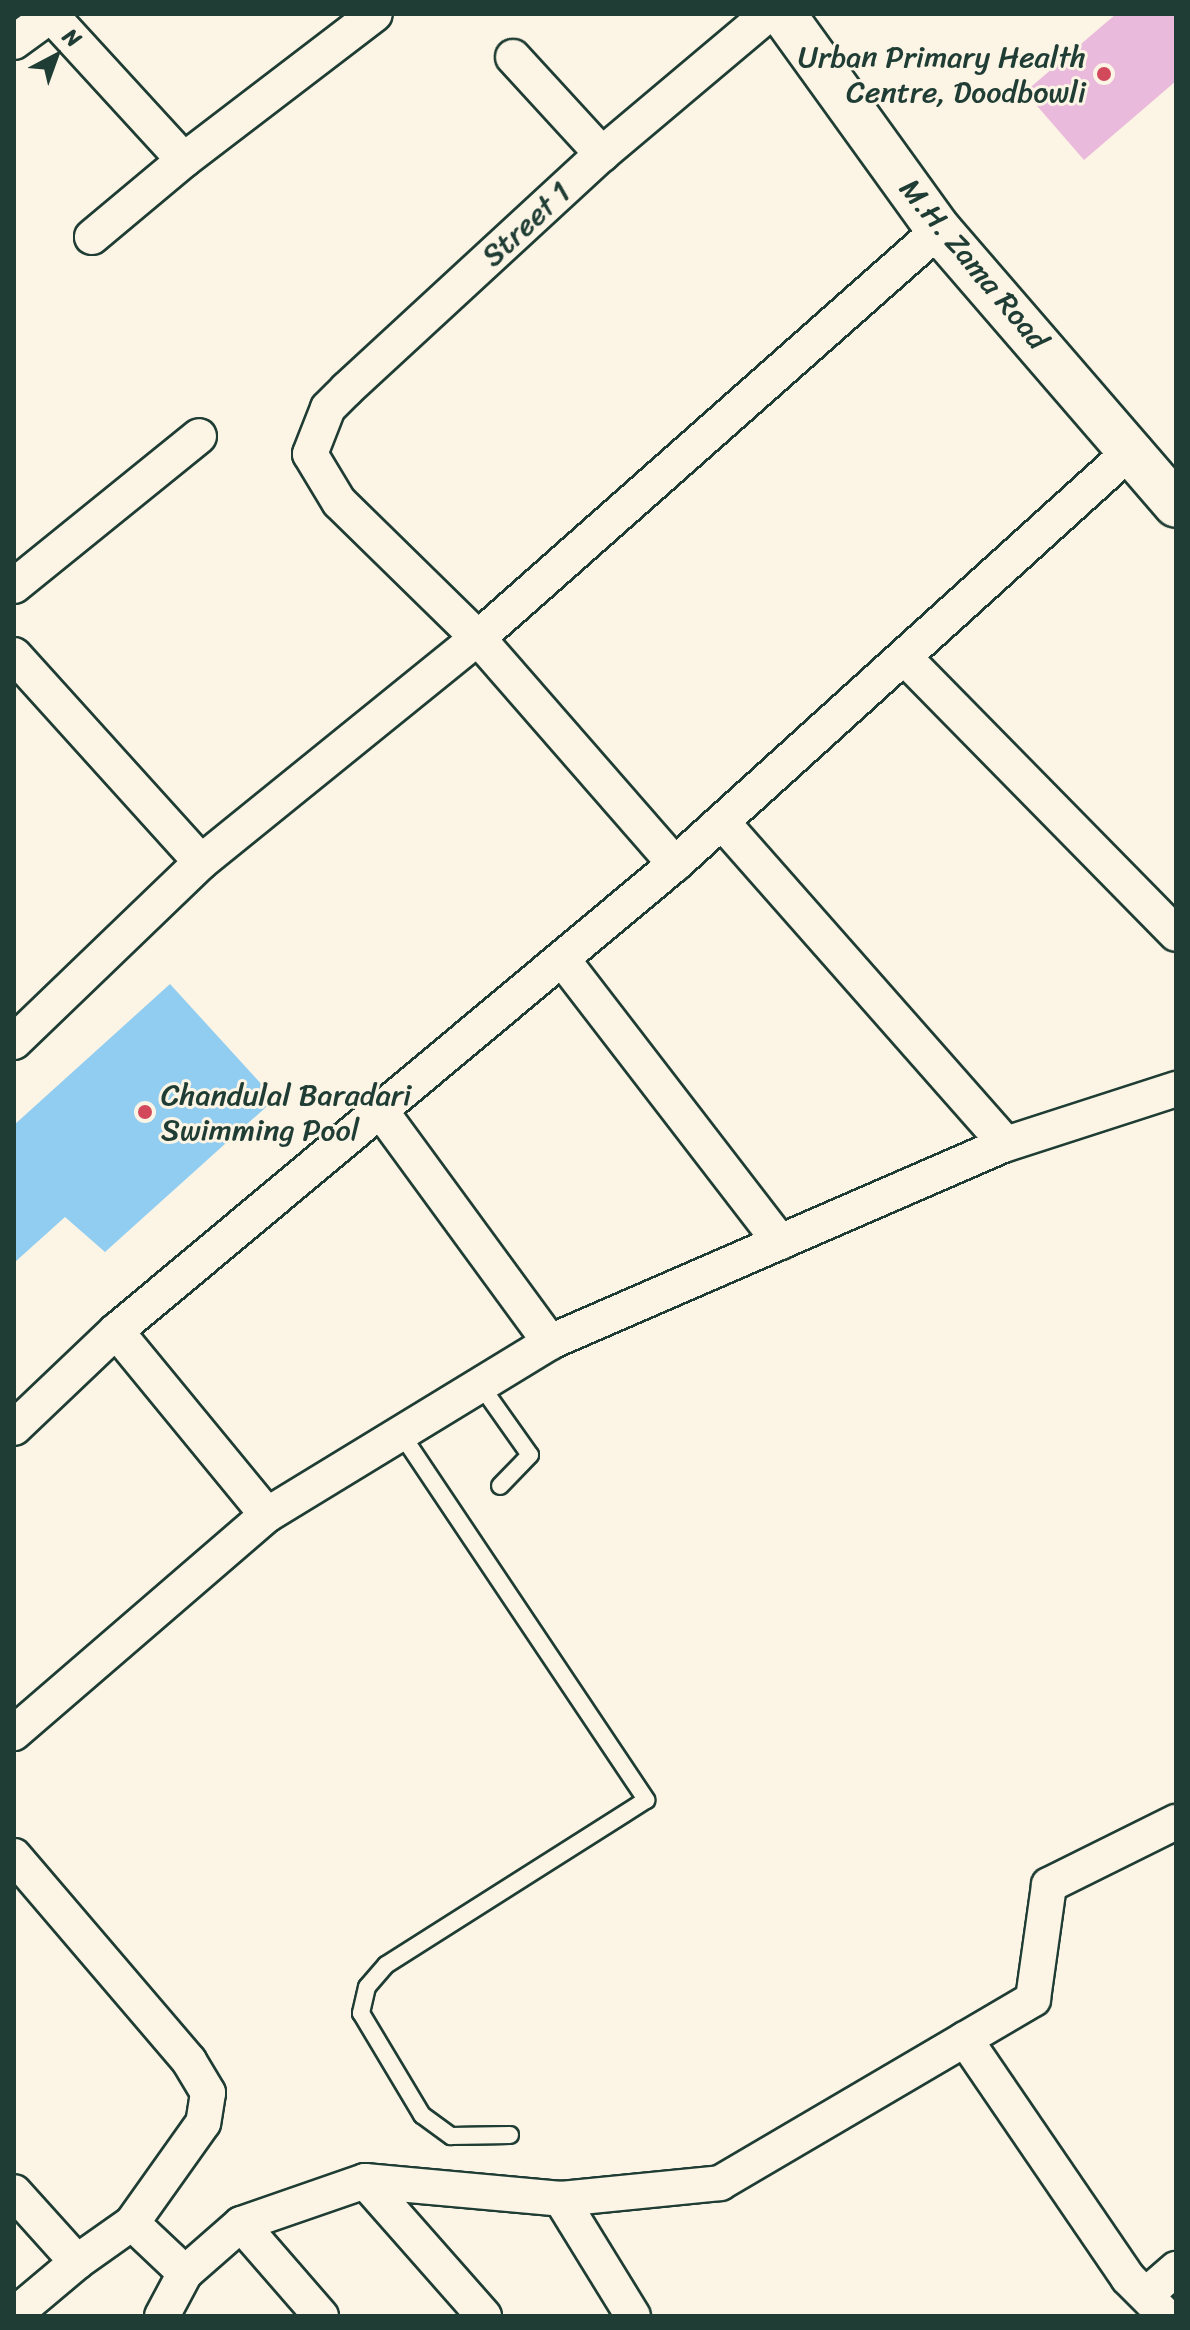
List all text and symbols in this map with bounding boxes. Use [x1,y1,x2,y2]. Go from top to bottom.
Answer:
north arrow [16,16,96,96]
text: N [54,18,91,57]
place label: Urban Primary Health Centre, Doodbowli [797,39,1086,110]
marker: Urban Primary Health Centre, Doodbowli [1093,63,1115,85]
street label: M.H. Zama Road [892,171,1056,357]
street label: Street 1 [474,174,578,274]
place label: Chandulal Baradari Swimming Pool [161,1077,411,1148]
marker: Chandulal Baradari Swimming Pool [136,1103,154,1121]

